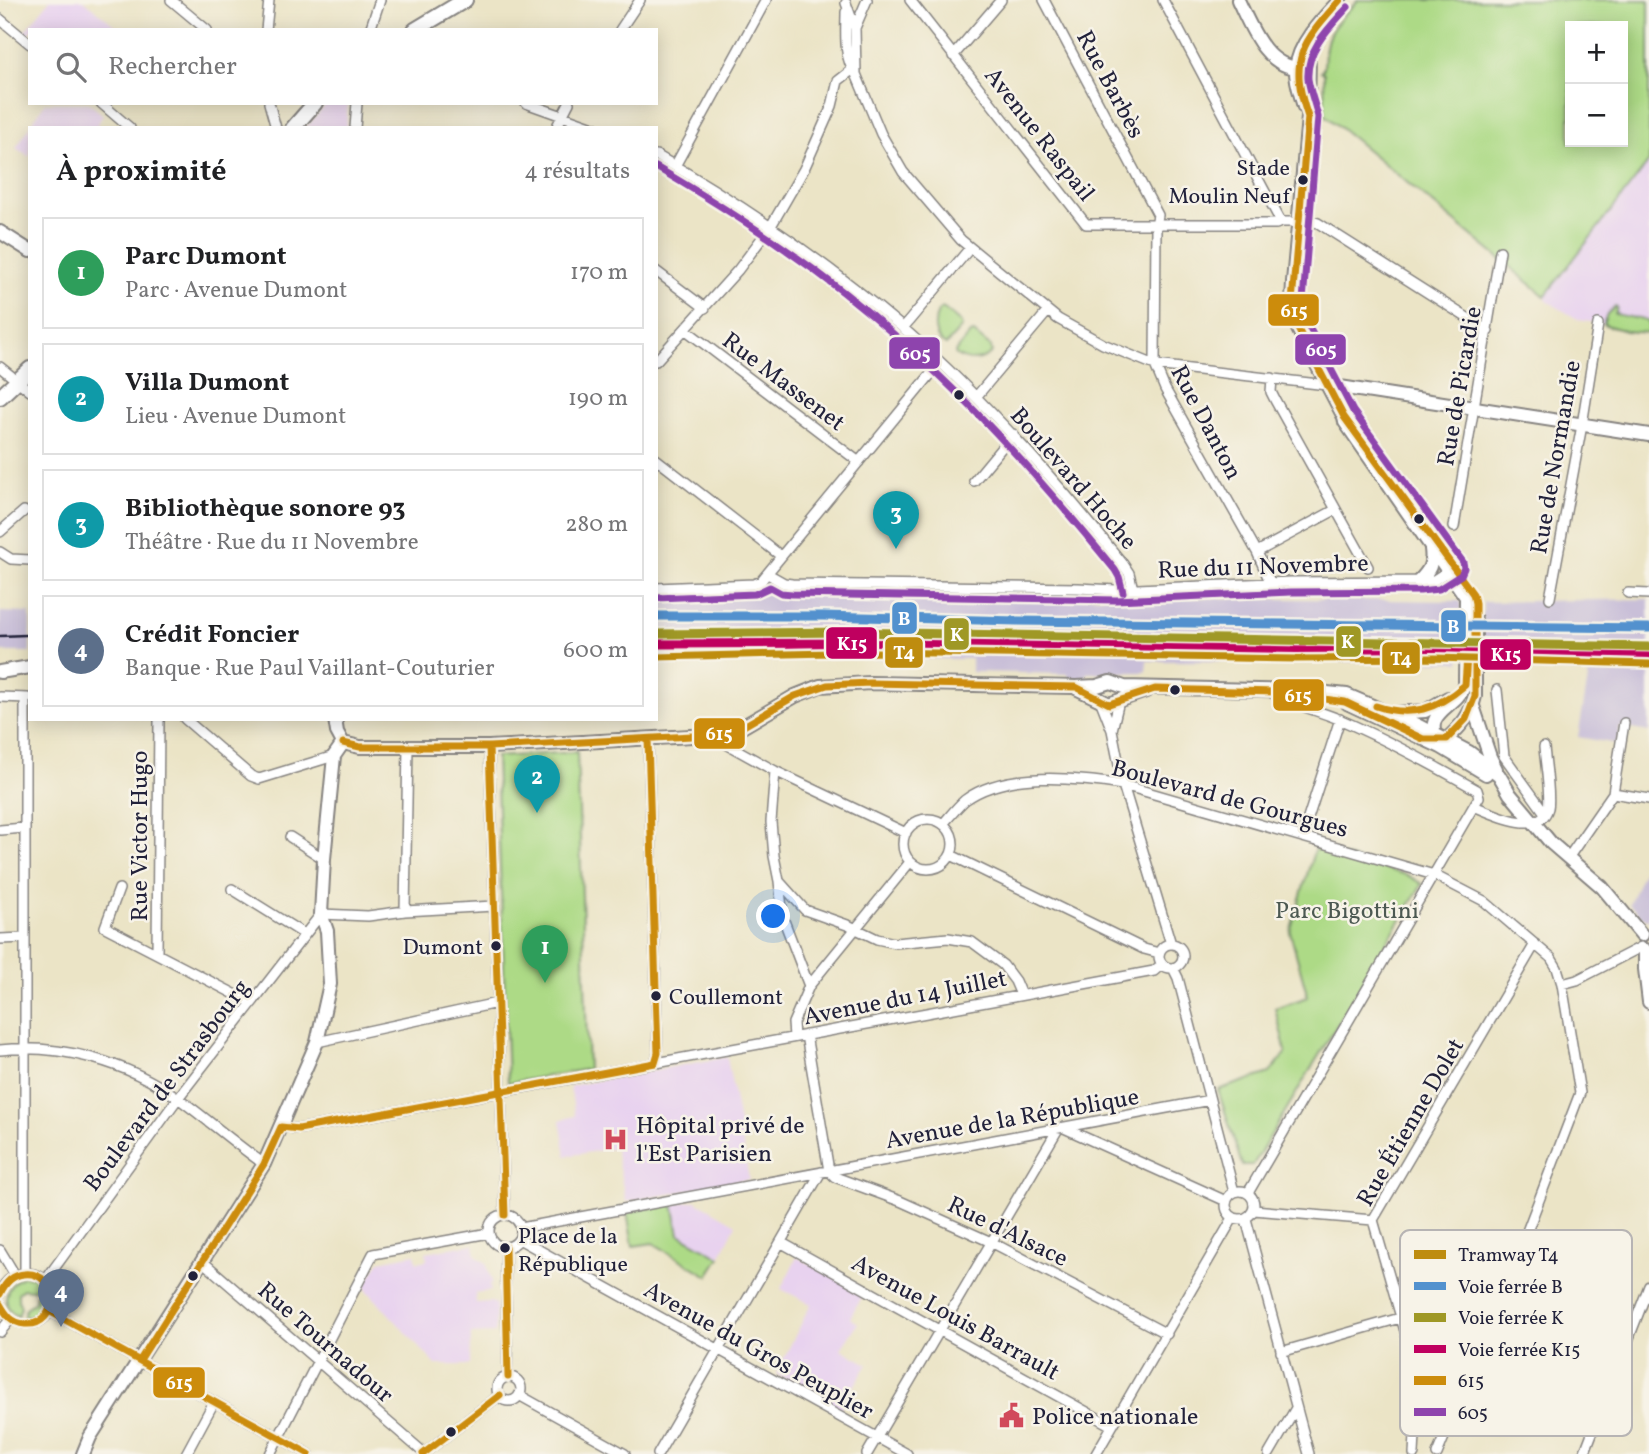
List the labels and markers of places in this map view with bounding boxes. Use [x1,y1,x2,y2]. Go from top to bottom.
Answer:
place label: Stade Moulin Neuf [1168,154,1292,213]
marker: Stade Moulin Neuf [1296,173,1310,187]
unlabelled marker [952,388,966,402]
pin: 3 [873,491,919,549]
unlabelled marker [1412,512,1426,526]
unlabelled marker [1168,683,1182,697]
pin: 2 [514,755,560,813]
pin: 1 [522,925,568,983]
place label: Dumont [403,933,483,964]
marker: Dumont [489,939,503,953]
place label: Coullemont [669,983,783,1014]
marker: Coullemont [649,989,663,1003]
place label: Hôpital privé de l'Est Parisien [636,1110,805,1172]
hospital icon: Hôpital privé de l'Est Parisien [602,1125,630,1153]
place label: Place de la République [518,1222,628,1281]
marker: Place de la République [498,1241,512,1255]
pin: 4 [38,1269,84,1327]
unlabelled marker [186,1269,200,1283]
place label: Police nationale [1032,1401,1198,1435]
public building icon: Police nationale [998,1402,1026,1430]
unlabelled marker [444,1425,458,1439]

